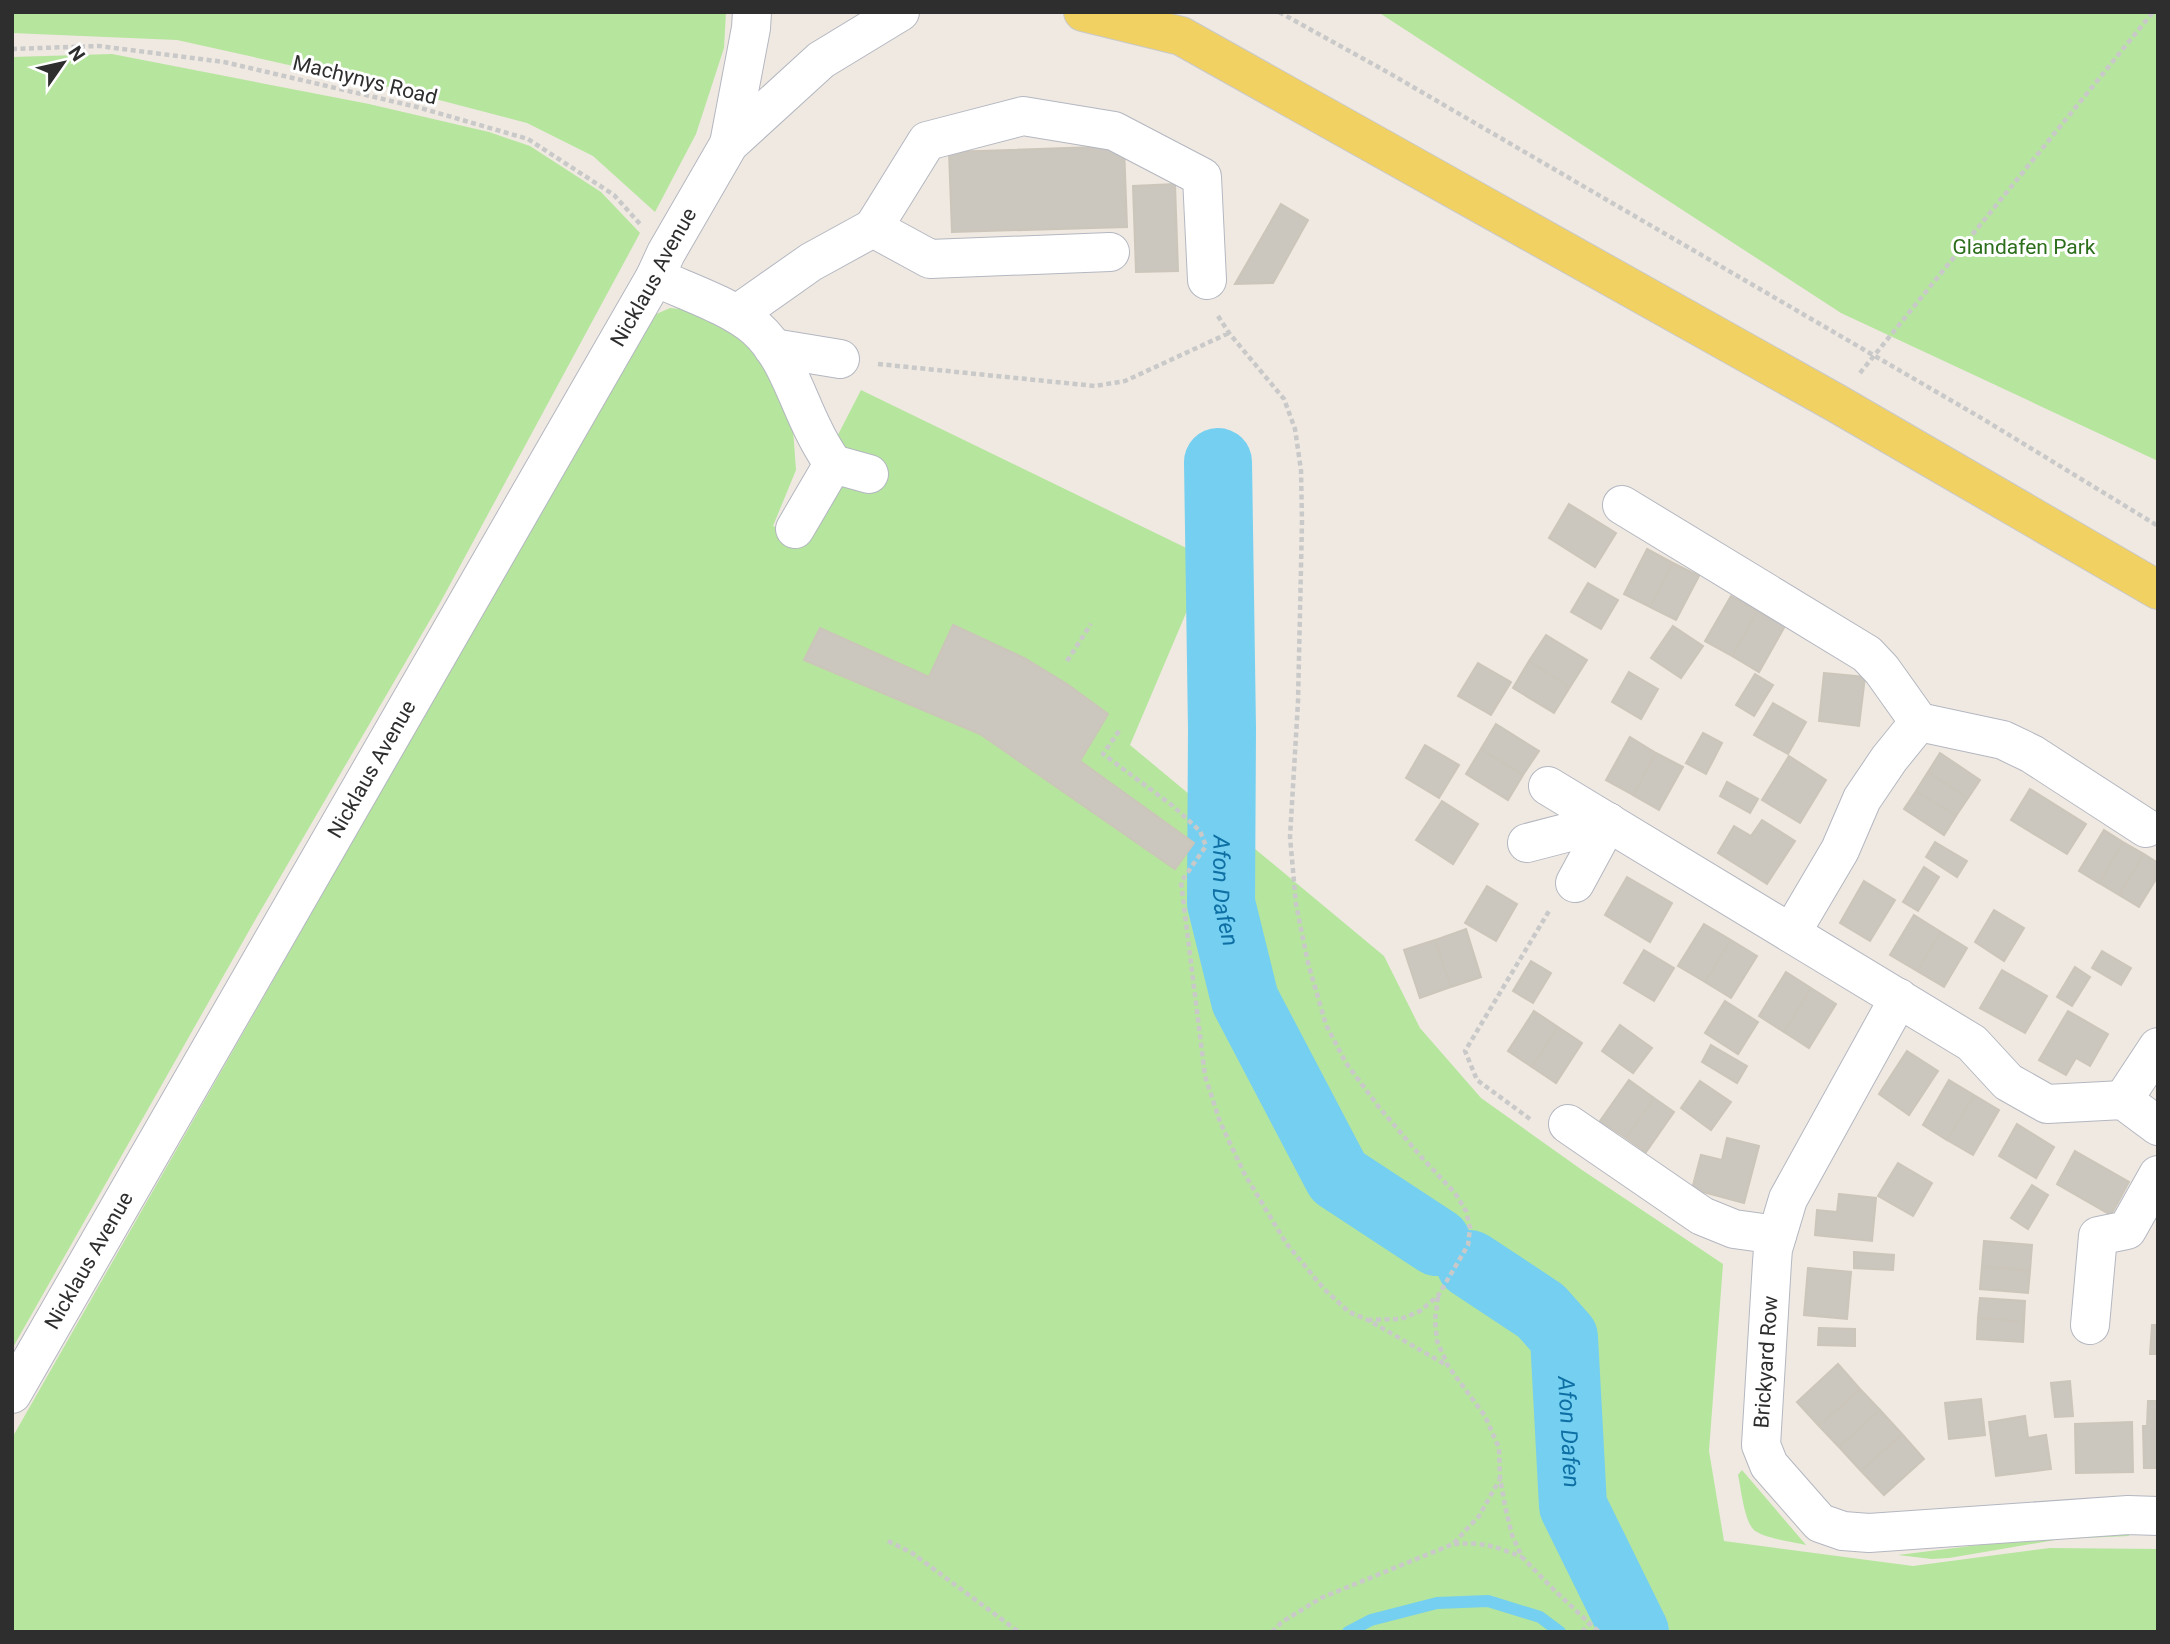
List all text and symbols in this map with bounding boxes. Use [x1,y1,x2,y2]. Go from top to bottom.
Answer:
north arrow [28,28,98,98]
text: N [63,42,90,66]
street label: Machynys Road [290,50,440,110]
street label: Nicklaus Avenue [606,204,701,351]
park label: Glandafen Park [1952,235,2096,259]
street label: Nicklaus Avenue [323,696,421,842]
water label: Afon Dafen [1207,834,1244,949]
street label: Nicklaus Avenue [40,1188,138,1334]
street label: Brickyard Row [1749,1295,1783,1429]
water label: Afon Dafen [1552,1375,1585,1488]

